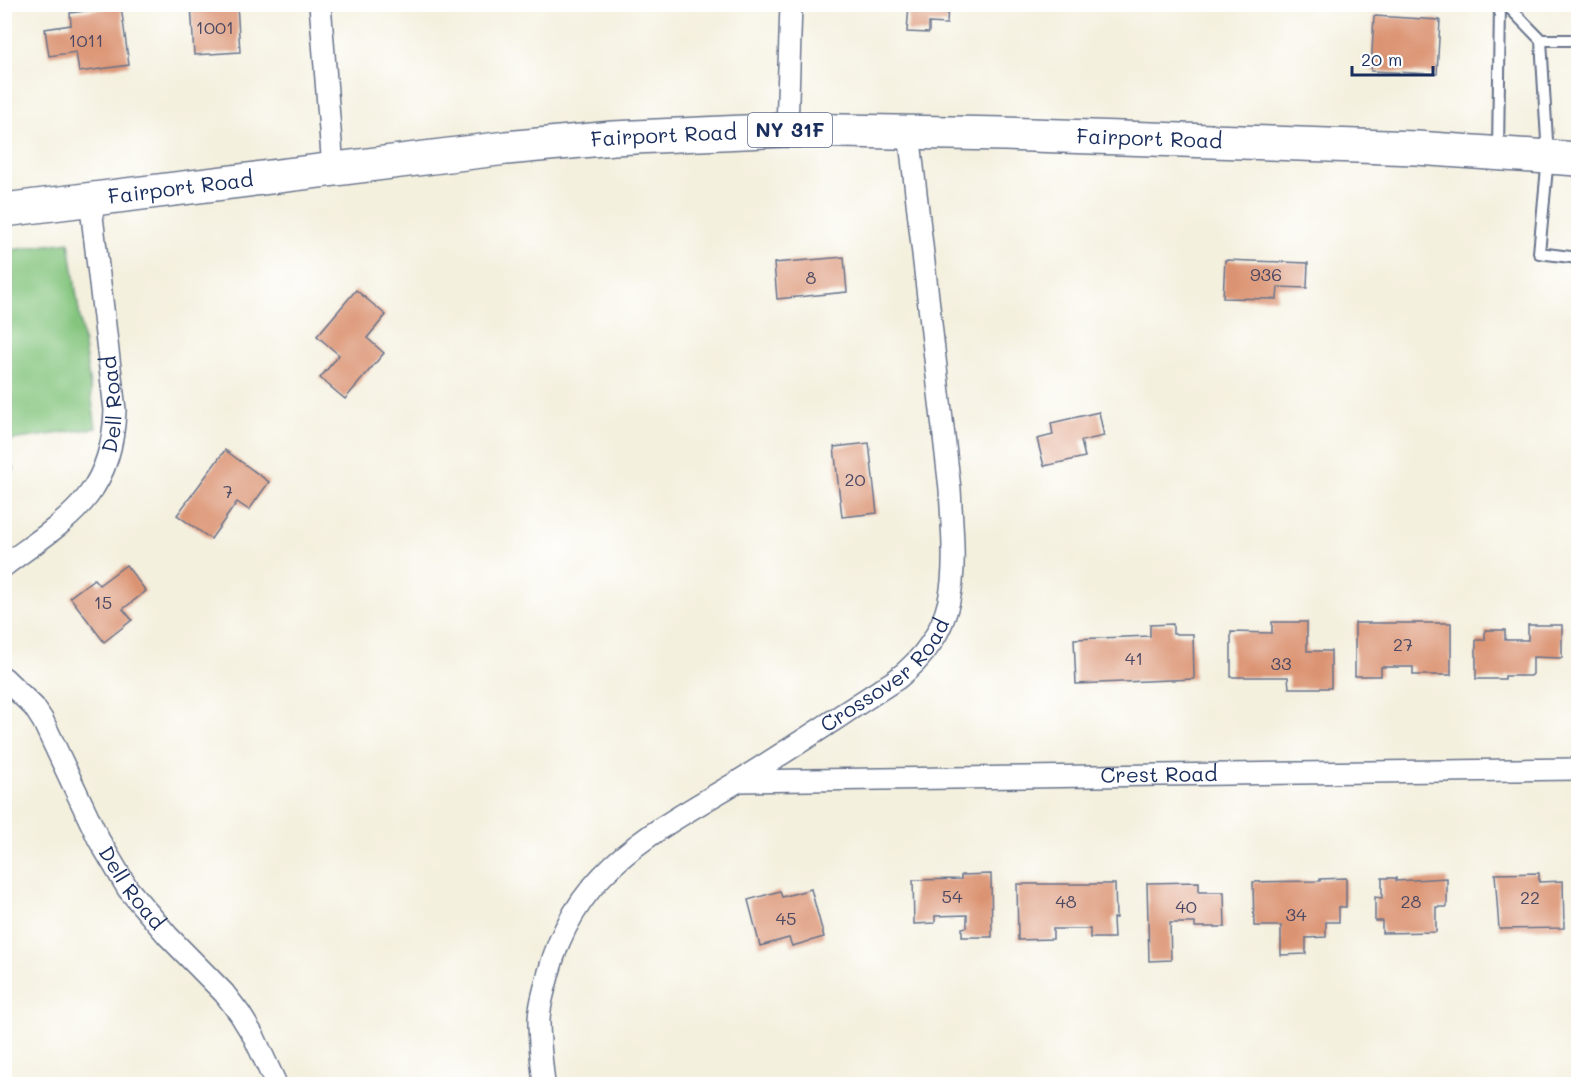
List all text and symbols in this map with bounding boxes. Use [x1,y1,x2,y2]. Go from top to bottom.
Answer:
house number: 1001 [196,15,234,39]
house number: 1011 [68,28,104,52]
scale bar [1352,39,1433,77]
text: 20 m [1361,47,1402,71]
road number: NY 31F [748,113,832,147]
street label: Fairport Road [589,117,737,152]
street label: Fairport Road [1076,121,1223,153]
street label: Fairport Road [106,164,255,209]
house number: 936 [1250,262,1282,286]
house number: 8 [806,265,817,289]
street label: Dell Road [94,355,127,455]
house number: 20 [844,467,866,491]
house number: 7 [223,479,233,503]
house number: 15 [94,590,112,614]
street label: Crossover Road [814,614,954,737]
house number: 27 [1393,632,1413,656]
house number: 41 [1125,646,1143,670]
house number: 33 [1270,651,1292,675]
street label: Crest Road [1100,759,1218,788]
street label: Dell Road [94,841,172,935]
house number: 54 [941,884,963,908]
house number: 22 [1520,885,1540,909]
house number: 48 [1055,889,1077,913]
house number: 28 [1401,889,1422,913]
house number: 40 [1175,894,1197,918]
house number: 34 [1285,902,1307,926]
house number: 45 [775,906,797,930]

